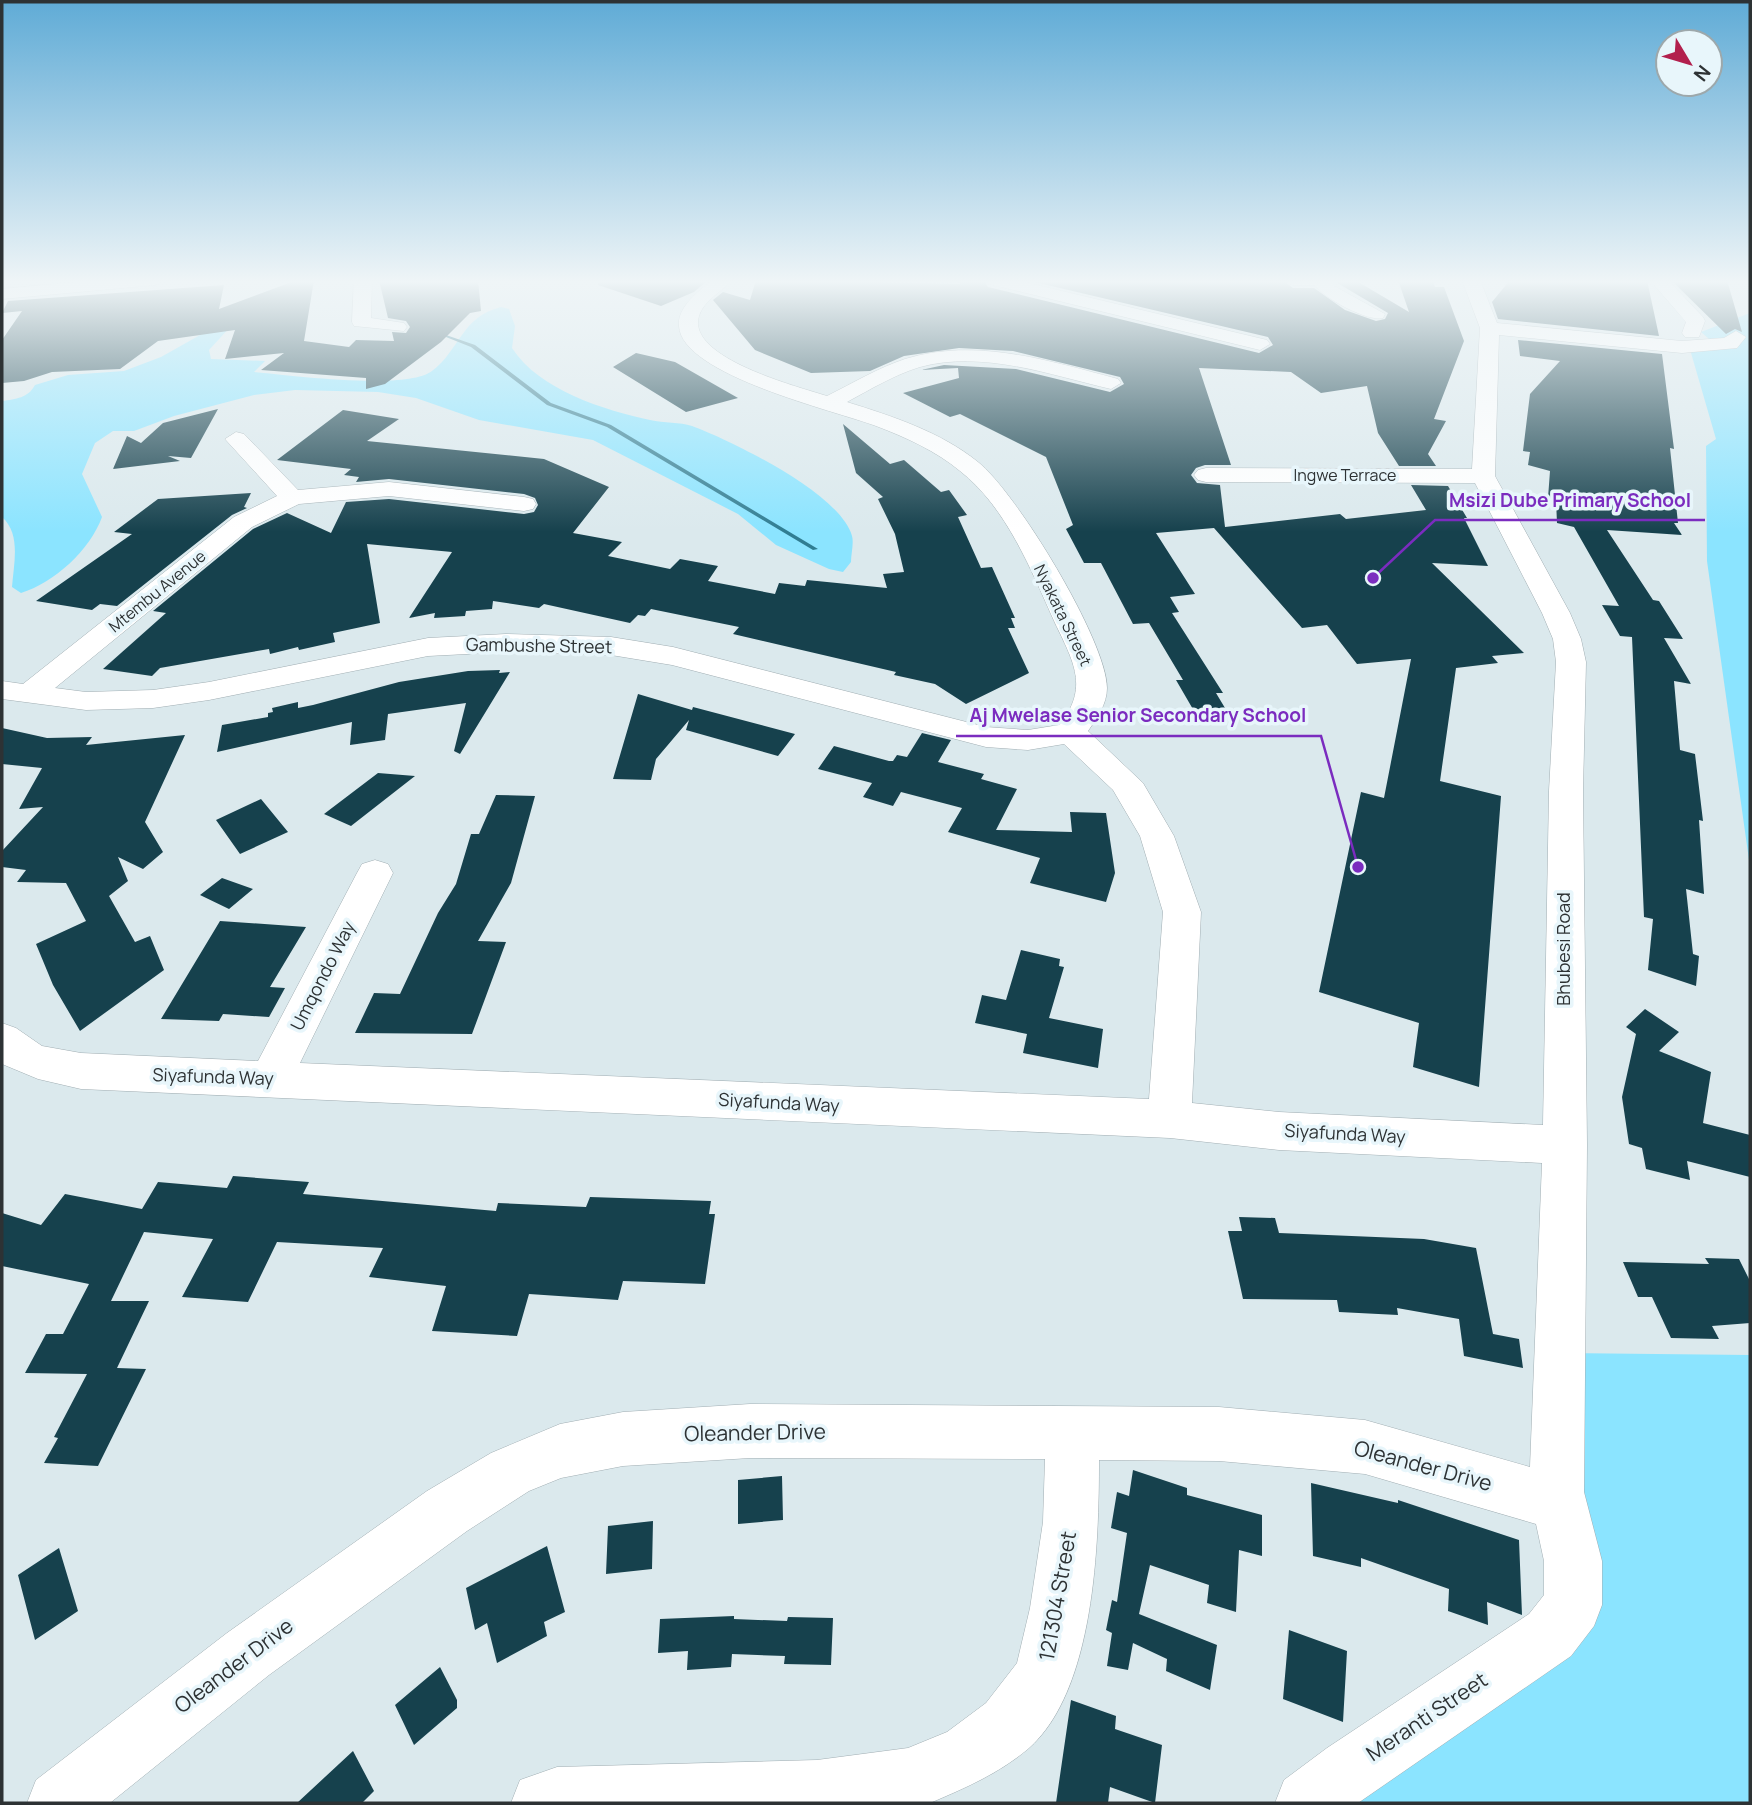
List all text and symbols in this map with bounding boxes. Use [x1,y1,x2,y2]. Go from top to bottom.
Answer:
north arrow [1654,28,1724,98]
text: N [1688,60,1717,87]
street label: Ingwe Terrace [1294,464,1396,486]
callout: Msizi Dube Primary School [1435,480,1705,520]
text: Msizi Dube Primary School [1449,487,1691,513]
street label: Mtembu Avenue [104,545,210,637]
street label: Nyakata Street [1029,561,1097,669]
street label: Gambushe Street [466,632,612,658]
callout: Aj Mwelase Senior Secondary School [956,696,1321,736]
text: Aj Mwelase Senior Secondary School [970,702,1306,728]
street label: Bhubesi Road [1551,892,1575,1006]
street label: Umqondo Way [284,916,360,1034]
street label: Siyafunda Way [152,1062,275,1090]
street label: Siyafunda Way [718,1087,841,1117]
street label: Siyafunda Way [1284,1118,1407,1148]
street label: Oleander Drive [684,1417,826,1447]
street label: Oleander Drive [1351,1433,1495,1497]
street label: 121304 Street [1032,1529,1082,1663]
street label: Oleander Drive [168,1611,298,1719]
street label: Meranti Street [1360,1665,1492,1767]

